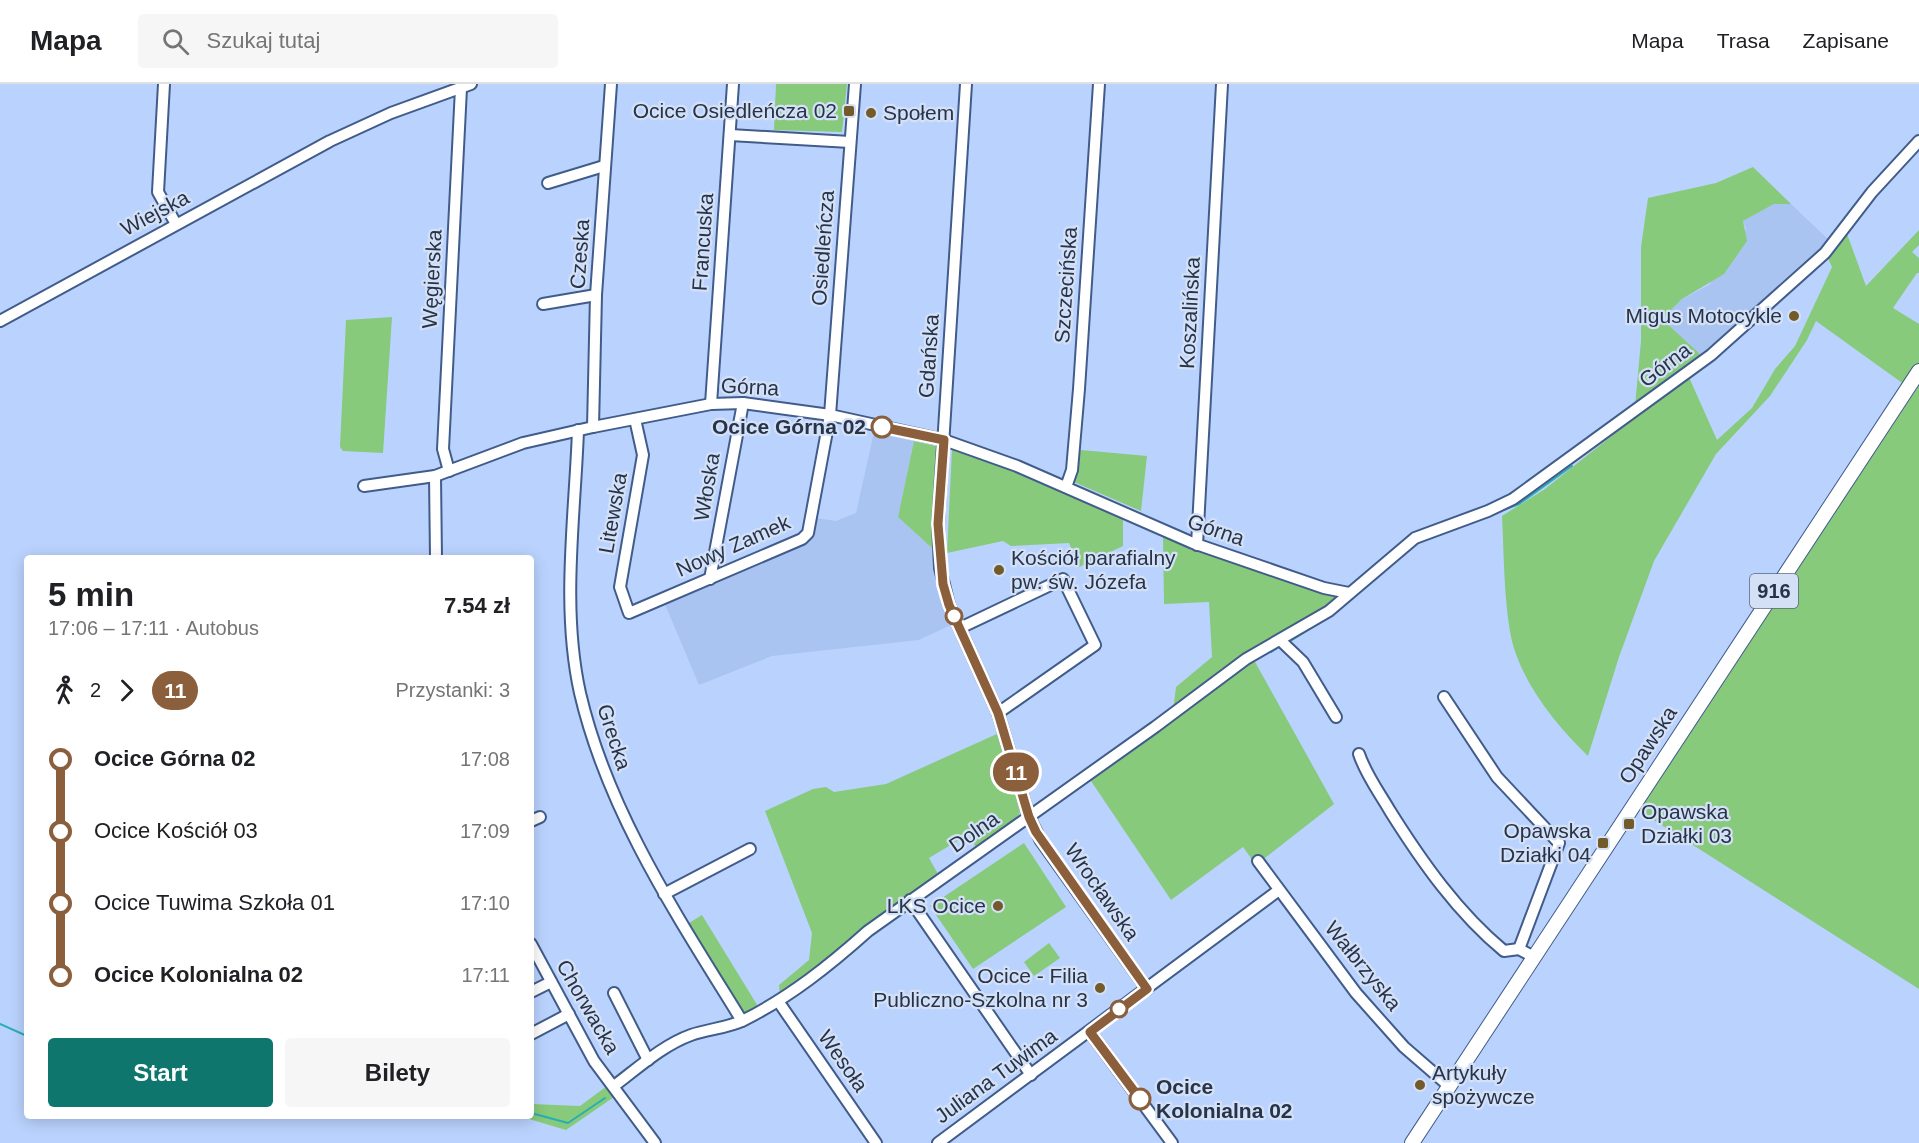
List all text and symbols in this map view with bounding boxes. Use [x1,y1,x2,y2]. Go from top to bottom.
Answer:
search box [138,14,558,68]
text: Mapa [30,25,102,56]
icon: search [159,25,192,58]
text: Szukaj tutaj [207,28,320,53]
text: Mapa [1631,29,1684,52]
text: Trasa [1717,29,1770,52]
text: Zapisane [1803,29,1889,52]
place label: Ocice Osiedleńcza 02 [633,99,837,122]
place label: Społem [883,101,954,124]
marker: Ocice Osiedleńcza 02 [842,104,856,118]
marker: Społem [864,106,878,120]
street label: Wiejska [117,185,193,240]
street label: Osiedleńcza [807,189,838,306]
street label: Francuska [688,192,717,292]
street label: Czeska [566,218,593,290]
street label: Szczecińska [1050,226,1081,344]
street label: Węgierska [417,229,446,329]
street label: Koszalińska [1175,256,1204,370]
place label: Migus Motocykle [1626,304,1782,327]
marker: Migus Motocykle [1787,309,1801,323]
street label: Gdańska [914,313,943,399]
street label: Górna [1634,338,1695,391]
street label: Górna [720,373,780,400]
place label: Ocice Górna 02 [712,415,866,438]
marker: Ocice Górna 02 [871,416,893,438]
street label: Włoska [689,451,724,523]
street label: Litewska [594,470,631,555]
street label: Górna [1185,509,1248,550]
street label: Nowy Zamek [672,510,794,581]
place label: Kościół parafialny pw. św. Józefa [1011,546,1176,593]
marker: Kościół parafialny pw. św. Józefa [992,563,1006,577]
road number: 916 [1750,574,1798,608]
text: 5 min [48,576,134,613]
text: 7.54 zł [444,593,510,618]
unlabelled marker [945,607,963,625]
text: 17:06 – 17:11 · Autobus [48,617,259,639]
icon: walk [48,674,81,707]
icon: forward [110,674,143,707]
text: 2 [90,679,101,701]
text: 11 [164,679,186,702]
text: Przystanki: 3 [396,679,510,701]
street label: Grecka [593,701,636,773]
street label: Opawska [1614,701,1681,788]
text: Ocice Górna 02 [94,746,255,771]
text: 17:08 [460,748,510,770]
line badge: 11 [989,752,1043,792]
text: 11 [1005,761,1027,784]
place label: Opawska Działki 03 [1641,800,1732,847]
street label: Dolna [945,806,1003,857]
marker: Opawska Działki 03 [1622,817,1636,831]
text: Ocice Kościół 03 [94,818,258,843]
place label: Opawska Działki 04 [1500,819,1591,866]
text: 17:09 [460,820,510,842]
marker: Opawska Działki 04 [1596,836,1610,850]
street label: Wrocławska [1061,839,1144,945]
text: Ocice Tuwima Szkoła 01 [94,890,335,915]
text: 17:10 [460,892,510,914]
place label: LKS Ocice [887,894,986,917]
marker: LKS Ocice [991,899,1005,913]
street label: Wałbrzyska [1321,917,1406,1015]
street label: Chorwacka [552,956,625,1058]
text: Ocice Kolonialna 02 [94,962,303,987]
text: 17:11 [461,964,510,986]
place label: Ocice - Filia Publiczno-Szkolna nr 3 [873,964,1088,1011]
marker: Ocice - Filia Publiczno-Szkolna nr 3 [1093,981,1107,995]
unlabelled marker [1110,1000,1128,1018]
street label: Juliana Tuwima [930,1024,1061,1127]
street label: Wesoła [814,1026,873,1096]
button: Start [48,1038,273,1107]
button: Bilety [285,1038,510,1107]
place label: Artykuły spożywcze [1432,1061,1535,1108]
place label: Ocice Kolonialna 02 [1156,1075,1293,1122]
marker: Artykuły spożywcze [1413,1078,1427,1092]
marker: Ocice Kolonialna 02 [1129,1088,1151,1110]

